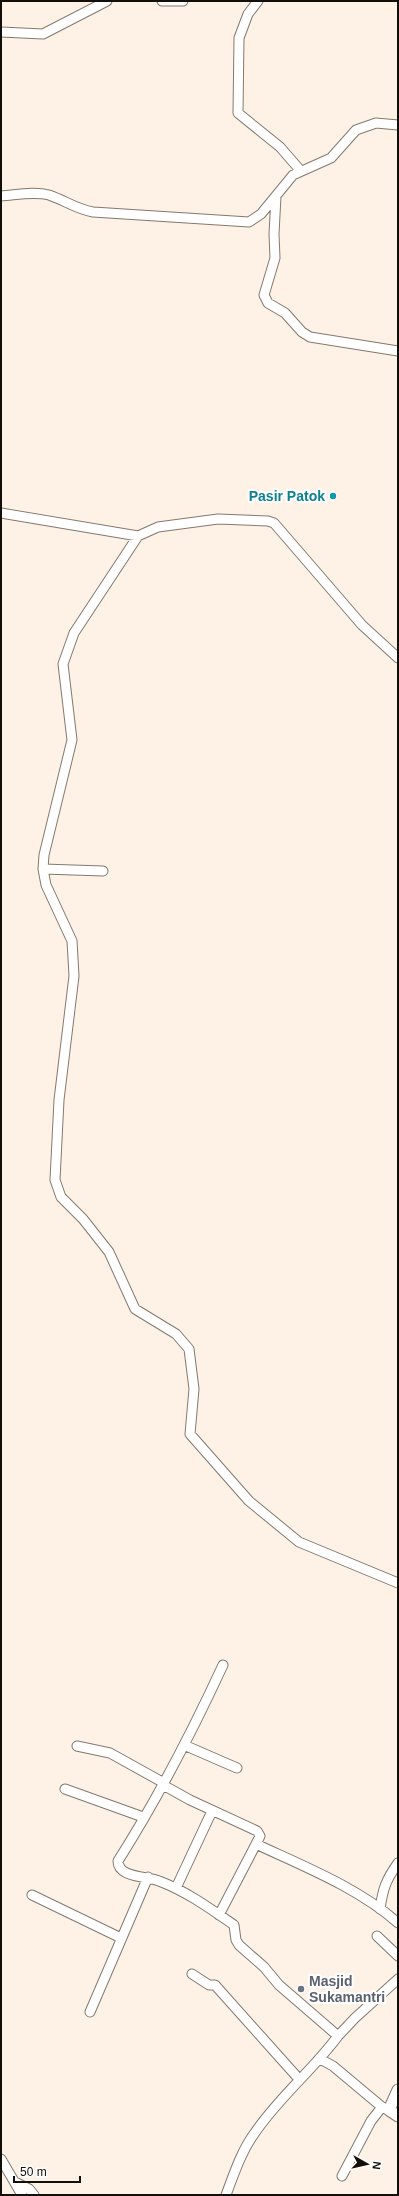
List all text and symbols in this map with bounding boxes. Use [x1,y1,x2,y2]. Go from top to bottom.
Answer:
place label: Pasir Patok [249,488,325,504]
marker: Pasir Patok [328,491,338,501]
place label: Masjid Sukamantri [309,1973,385,2005]
marker: Masjid Sukamantri [296,1984,306,1994]
north arrow [347,2144,387,2184]
scale bar [14,2158,80,2184]
text: N [370,2161,383,2170]
text: 50 m [20,2165,47,2179]

